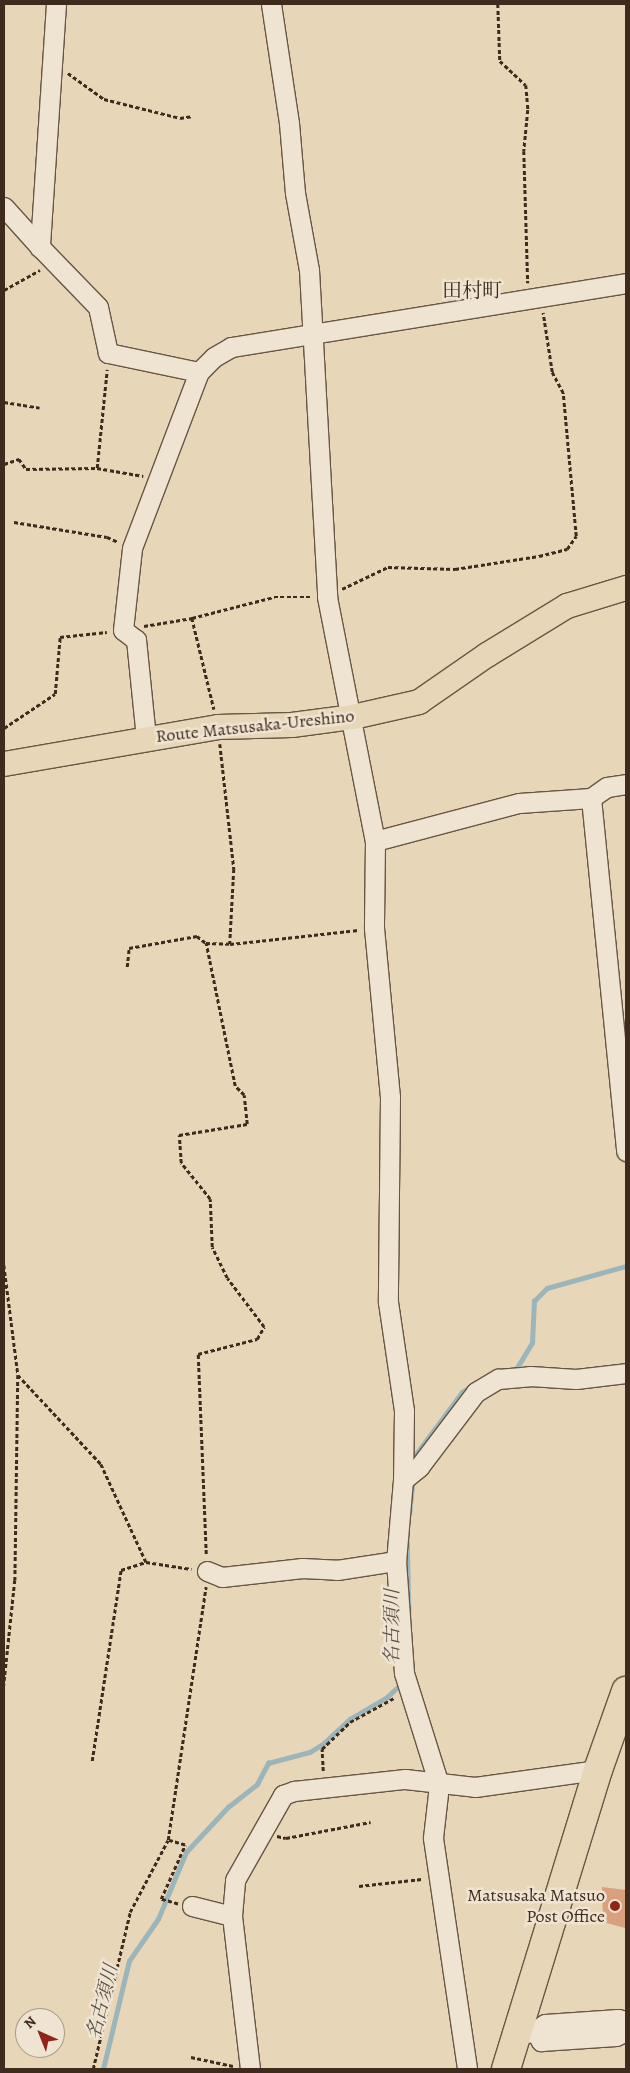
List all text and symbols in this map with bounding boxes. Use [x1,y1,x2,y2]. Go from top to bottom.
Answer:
district label: 田村町 [442,278,502,302]
street label: Route Matsusaka-Ureshino [155,705,355,747]
water label: 名古須川 [382,1589,404,1665]
place label: Matsusaka Matsuo Post Office [467,1885,605,1928]
marker: Matsusaka Matsuo Post Office [609,1900,621,1912]
water label: 名古須川 [83,1962,123,2042]
north arrow [15,2008,65,2058]
text: N [20,2012,40,2033]

